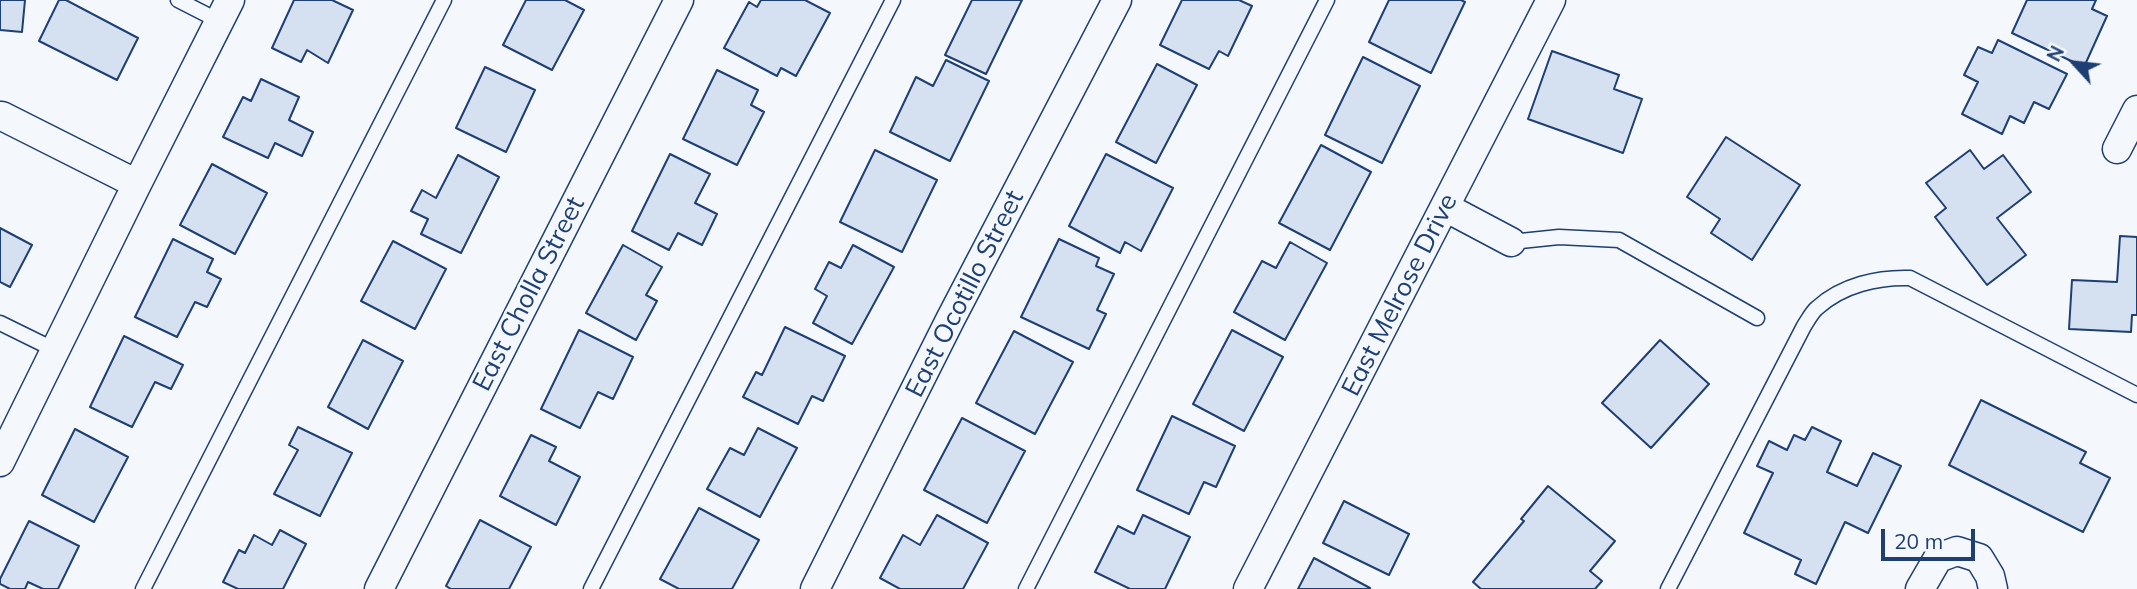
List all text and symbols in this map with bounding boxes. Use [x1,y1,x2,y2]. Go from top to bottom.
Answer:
north arrow [2039,28,2109,98]
text: N [2041,42,2069,65]
street label: East Ocotillo Street [899,185,1031,403]
street label: East Melrose Drive [1336,189,1464,401]
street label: East Cholla Street [467,192,591,396]
scale bar [1885,516,1980,560]
text: 20 m [1894,528,1943,554]

